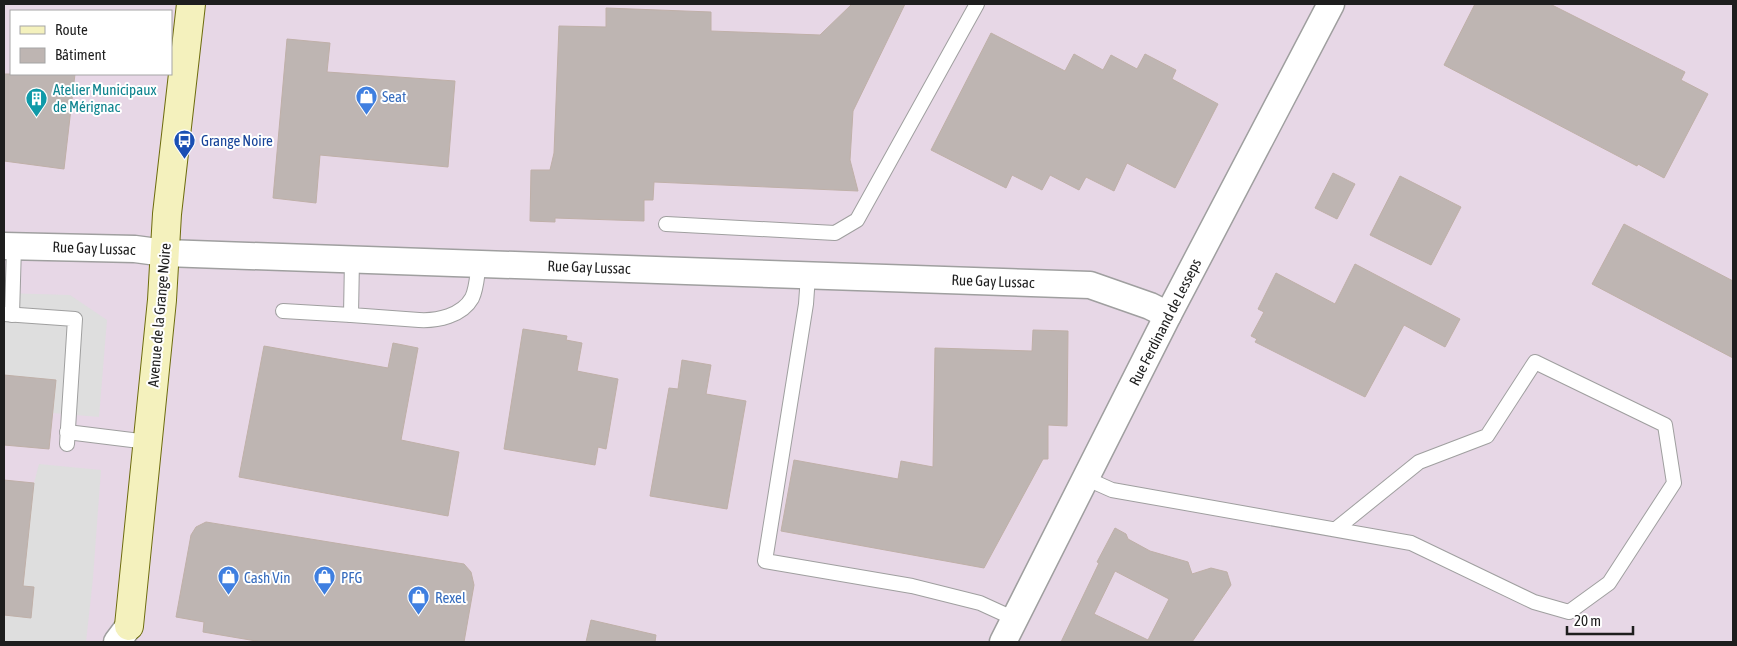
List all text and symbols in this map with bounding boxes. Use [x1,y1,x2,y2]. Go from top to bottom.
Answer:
legend [10,10,172,75]
text: Route [55,21,88,38]
text: Bâtiment [55,46,106,63]
place label: Atelier Municipaux de Mérignac [53,81,156,115]
shop icon: Seat [354,84,378,115]
building icon: Atelier Municipaux de Mérignac [25,86,49,117]
place label: Seat [382,88,406,105]
bus stop icon: Grange Noire [173,128,197,159]
place label: Grange Noire [201,132,273,149]
street label: Rue Gay Lussac [52,238,136,258]
street label: Avenue de la Grange Noire [144,242,174,388]
street label: Rue Ferdinand de Lesseps [1126,256,1204,388]
street label: Rue Gay Lussac [547,257,631,277]
street label: Rue Gay Lussac [951,271,1035,291]
shop icon: Cash Vin [216,565,240,596]
shop icon: PFG [313,565,337,596]
place label: Cash Vin [244,569,290,586]
place label: PFG [341,569,362,586]
shop icon: Rexel [407,585,431,616]
place label: Rexel [435,589,466,606]
scale bar [1567,604,1633,636]
text: 20 m [1574,612,1601,629]

